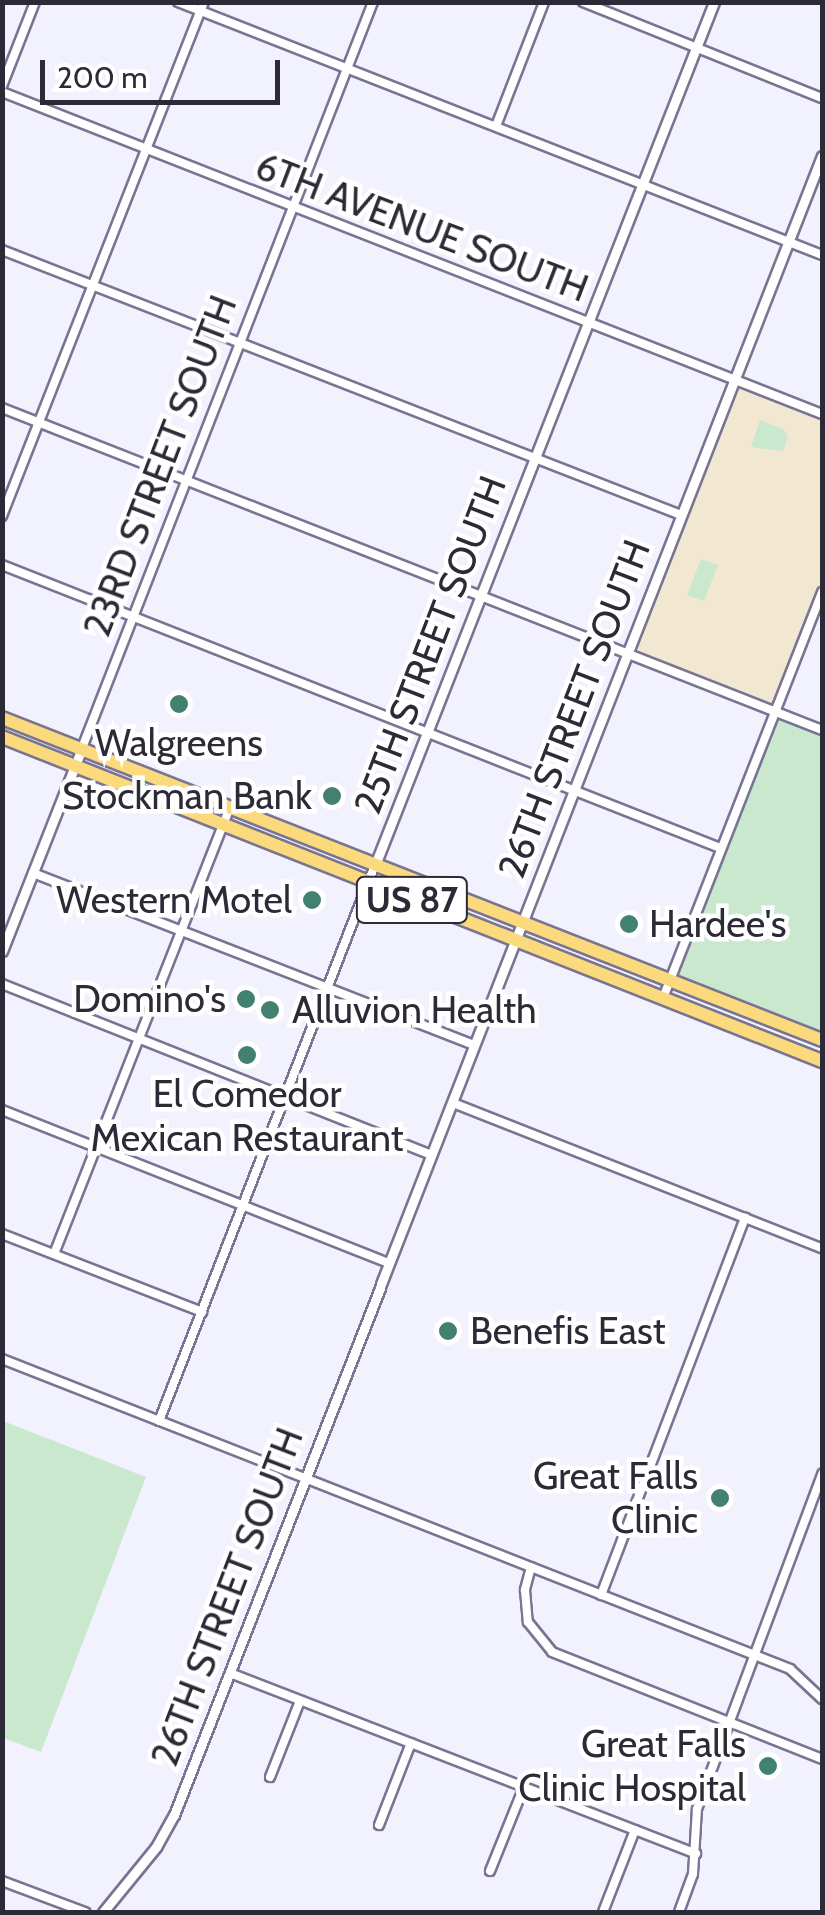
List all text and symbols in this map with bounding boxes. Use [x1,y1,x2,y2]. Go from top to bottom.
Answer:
scale bar [45,40,285,102]
text: 200 m [57,59,148,96]
street label: 6TH AVENUE SOUTH [250,143,594,311]
street label: 23RD STREET SOUTH [74,289,246,643]
street label: 25TH STREET SOUTH [344,470,516,820]
street label: 26TH STREET SOUTH [488,533,660,885]
marker: Walgreens [168,693,190,715]
place label: Walgreens [95,720,263,766]
place label: Stockman Bank [62,773,312,819]
marker: Stockman Bank [321,785,343,807]
road number: US 87 [354,870,470,930]
place label: Western Motel [56,877,292,923]
marker: Western Motel [301,889,323,911]
place label: Hardee's [649,901,786,947]
marker: Hardee's [618,913,640,935]
place label: Domino's [73,976,226,1022]
place label: Alluvion Health [292,987,537,1033]
marker: Domino's [235,988,257,1010]
marker: Alluvion Health [257,997,283,1023]
marker: El Comedor Mexican Restaurant [236,1044,258,1066]
place label: El Comedor Mexican Restaurant [90,1071,404,1160]
place label: Benefis East [470,1308,666,1354]
marker: Benefis East [435,1318,461,1344]
street label: 26TH STREET SOUTH [141,1421,313,1773]
place label: Great Falls Clinic [533,1453,698,1542]
marker: Great Falls Clinic [707,1485,733,1511]
place label: Great Falls Clinic Hospital [518,1721,746,1810]
marker: Great Falls Clinic Hospital [755,1753,781,1779]

